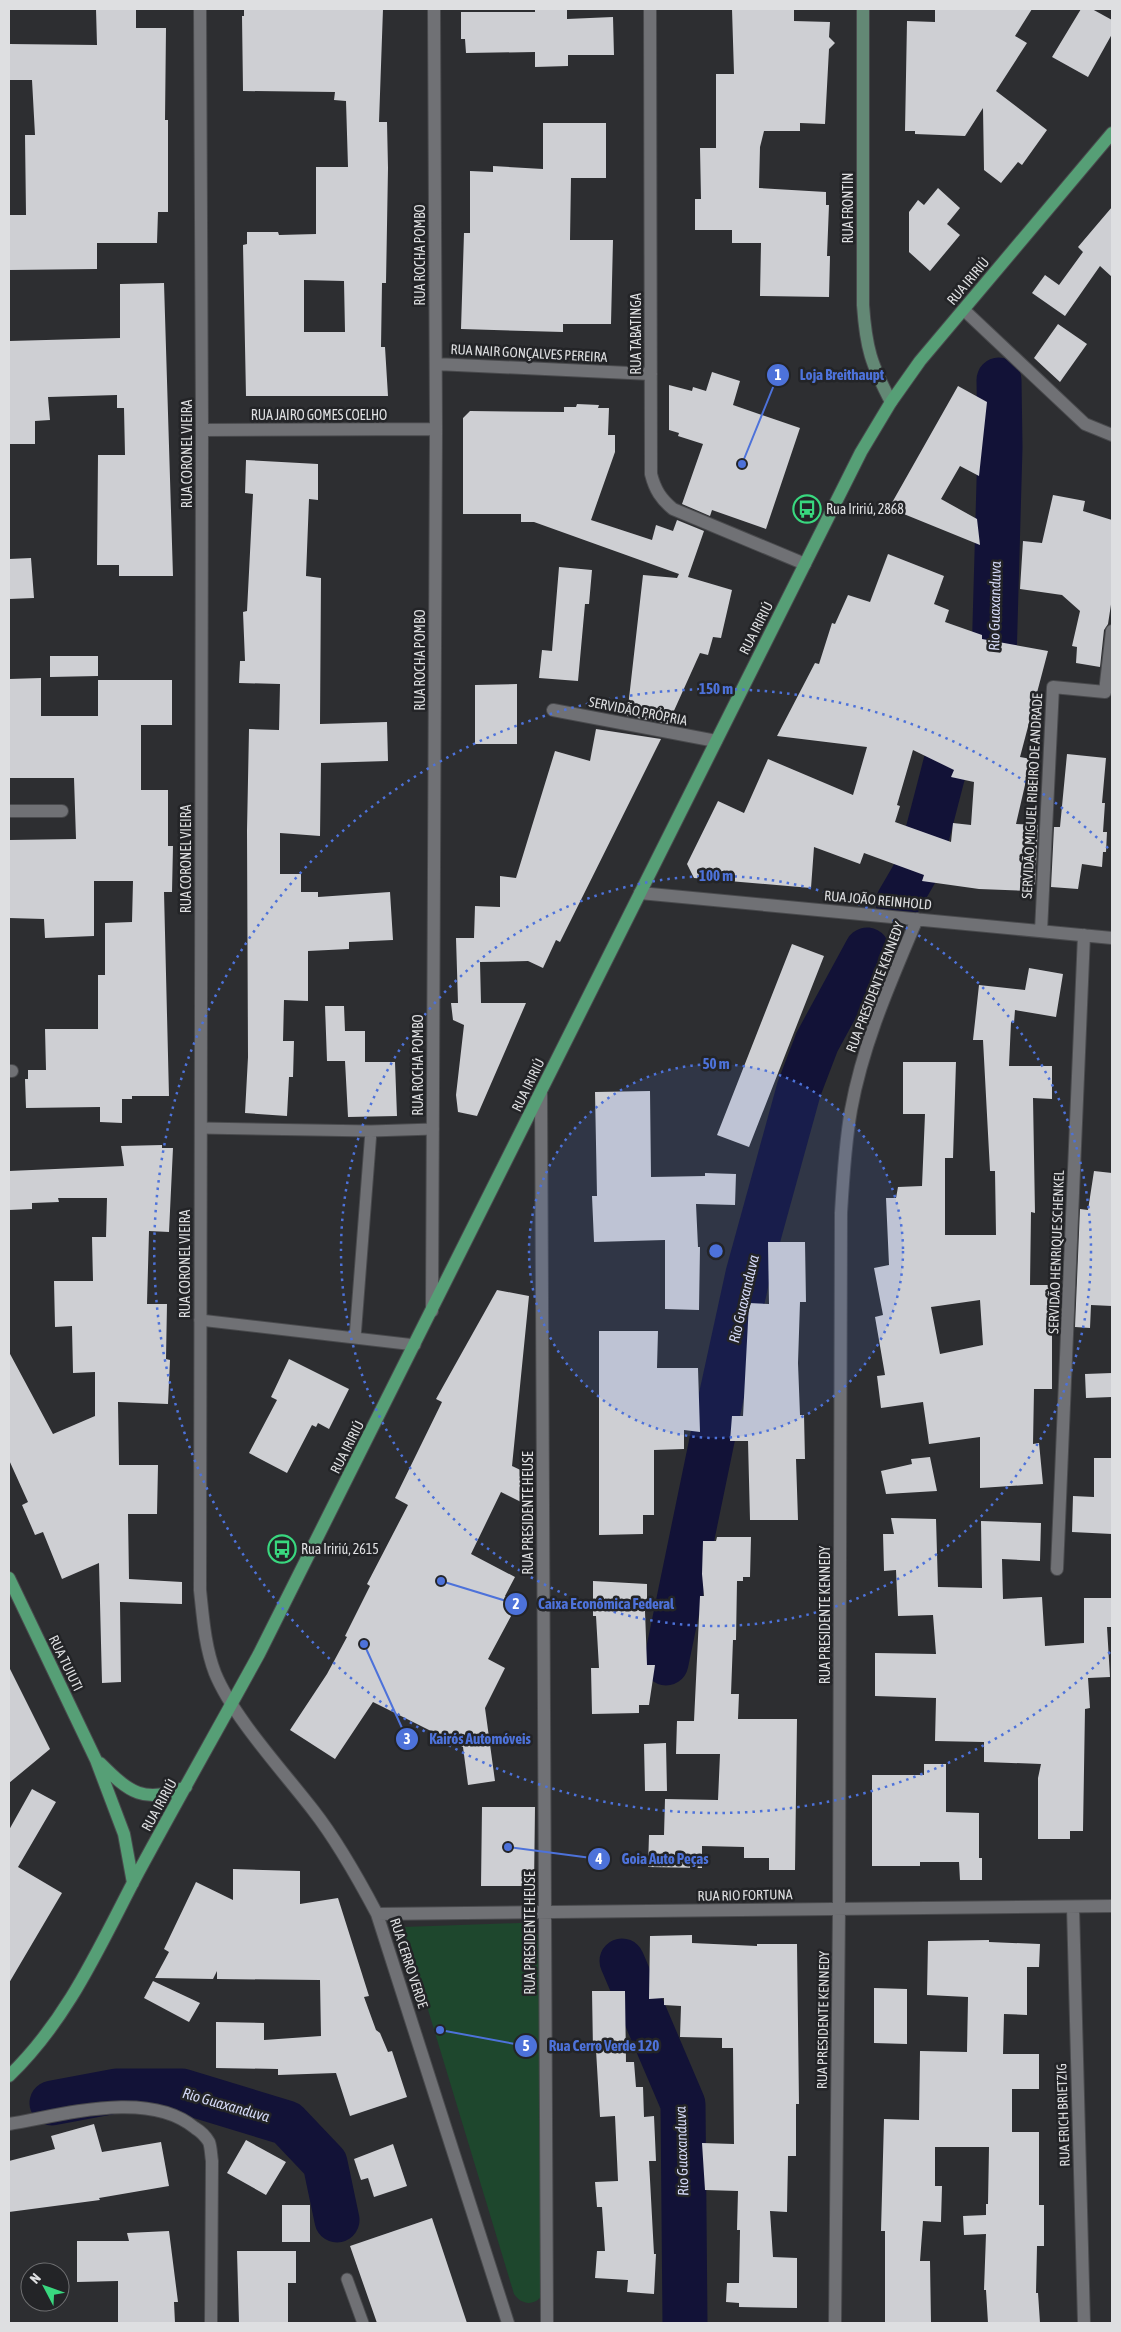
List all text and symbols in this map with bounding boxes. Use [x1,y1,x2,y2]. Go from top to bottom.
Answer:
street label: RUA FRONTIN [840,173,856,243]
street label: RUA ROCHA POMBO [412,204,428,306]
street label: RUA IRIRIÚ [944,254,992,308]
street label: RUA TABATINGA [628,293,644,375]
street label: RUA NAIR GONÇALVES PEREIRA [450,341,608,365]
callout: Loja Breithaupt [765,360,894,390]
text: 1 [774,366,782,383]
text: Loja Breithaupt [800,366,885,383]
street label: RUA CORONEL VIEIRA [179,400,195,508]
street label: RUA JAIRO GOMES COELHO [251,407,387,423]
bus stop icon: Rua Iririú, 2868 [792,494,822,524]
place label: Rua Iririú, 2868 [826,501,904,517]
water label: Rio Guaxanduva [985,561,1004,651]
street label: RUA IRIRIÚ [736,599,776,657]
street label: RUA ROCHA POMBO [412,609,428,711]
text: 150 m [699,680,733,697]
street label: SERVIDÃO MIGUEL RIBEIRO DE ANDRADE [1019,693,1045,899]
street label: SERVIDÃO PRÓPRIA [587,694,689,728]
street label: RUA CORONEL VIEIRA [178,805,194,913]
text: 100 m [699,867,733,884]
street label: RUA JOÃO REINHOLD [824,887,933,913]
street label: RUA PRESIDENTE KENNEDY [843,919,908,1054]
street label: RUA ROCHA POMBO [410,1014,426,1116]
text: 50 m [703,1055,730,1072]
street label: RUA IRIRIÚ [508,1056,548,1114]
street label: SERVIDÃO HENRIQUE SCHENKEL [1045,1169,1067,1334]
street label: RUA CORONEL VIEIRA [177,1210,193,1318]
centre of rings [707,1242,725,1260]
water label: Rio Guaxanduva [725,1253,762,1345]
street label: RUA IRIRIÚ [327,1418,367,1476]
street label: RUA PRESIDENTE HEUSE [520,1451,536,1575]
bus stop icon: Rua Iririú, 2615 [267,1534,297,1564]
place label: Rua Iririú, 2615 [301,1541,379,1557]
street label: RUA PRESIDENTE KENNEDY [817,1545,833,1684]
callout: Caixa Econômica Federal [503,1589,684,1619]
text: 2 [512,1595,520,1612]
text: Caixa Econômica Federal [538,1595,675,1612]
street label: RUA TUIUTI [46,1633,86,1693]
callout: Kairós Automóveis [394,1724,541,1754]
text: 3 [403,1730,411,1747]
text: Kairós Automóveis [429,1730,531,1747]
street label: RUA IRIRIÚ [138,1776,180,1834]
callout: Goia Auto Peças [587,1844,719,1874]
text: 4 [594,1850,603,1867]
text: Goia Auto Peças [621,1850,709,1867]
street label: RUA PRESIDENTE HEUSE [522,1871,538,1995]
street label: RUA RIO FORTUNA [697,1886,793,1904]
street label: RUA CERRO VERDE [387,1916,431,2010]
street label: RUA PRESIDENTE KENNEDY [814,1950,832,2089]
callout: Rua Cerro Verde 120 [513,2031,669,2061]
text: 5 [522,2037,530,2054]
text: Rua Cerro Verde 120 [549,2037,659,2054]
street label: RUA ERICH BRIETZIG [1053,2063,1073,2167]
water label: Rio Guaxanduva [181,2084,272,2125]
water label: Rio Guaxanduva [671,2106,692,2196]
north arrow [20,2262,70,2312]
text: N [26,2270,44,2287]

